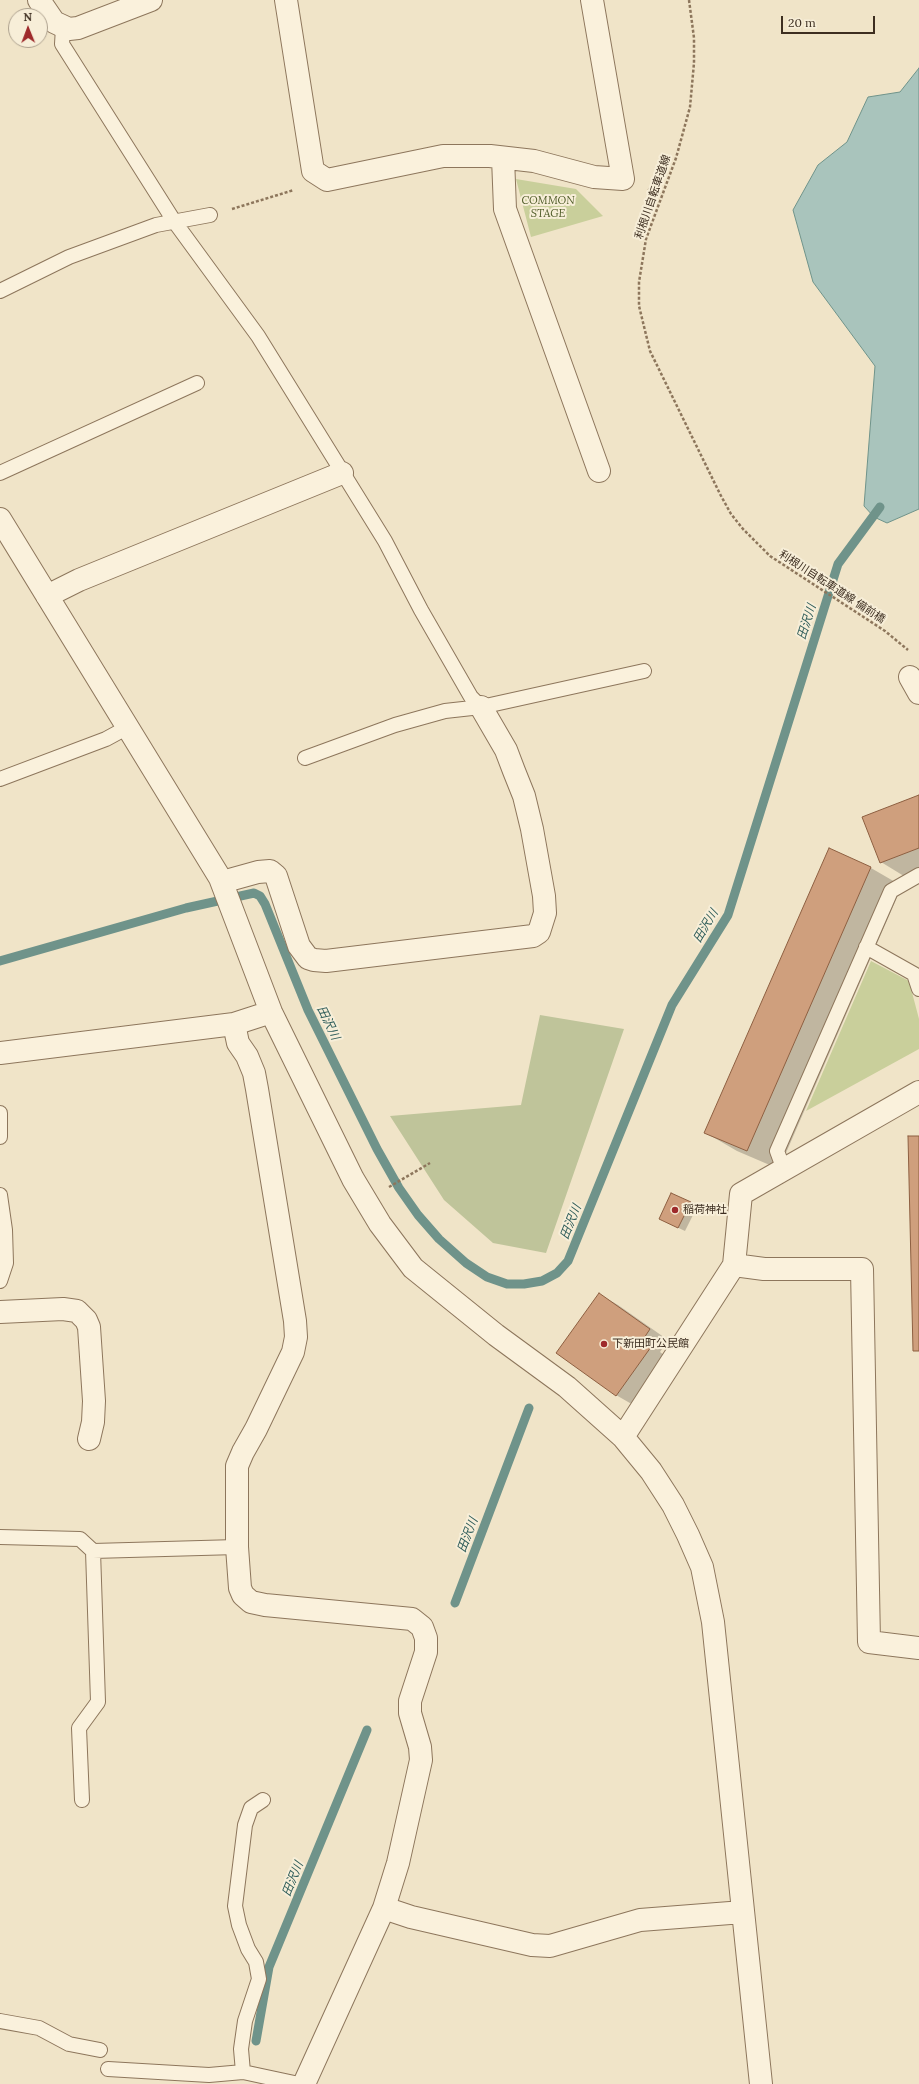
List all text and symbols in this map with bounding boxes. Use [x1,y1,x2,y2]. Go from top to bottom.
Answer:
north arrow [8,8,48,48]
scale bar [783,8,877,34]
text: N [23,10,32,24]
text: 20 m [788,15,816,30]
street label: 利根川自転車道線 [632,153,674,241]
park label: COMMON STAGE [521,194,575,220]
street label: 利根川自転車道線 備前橋 [776,548,888,626]
water label: 田沢川 [795,603,819,641]
water label: 田沢川 [691,907,721,945]
water label: 田沢川 [314,1004,342,1042]
water label: 田沢川 [558,1203,584,1241]
place label: 稲荷神社 [683,1203,727,1217]
marker: 稲荷神社 [670,1205,680,1215]
place label: 下新田町公民館 [612,1337,689,1351]
marker: 下新田町公民館 [599,1339,609,1349]
water label: 田沢川 [455,1516,481,1554]
water label: 田沢川 [280,1860,306,1898]

